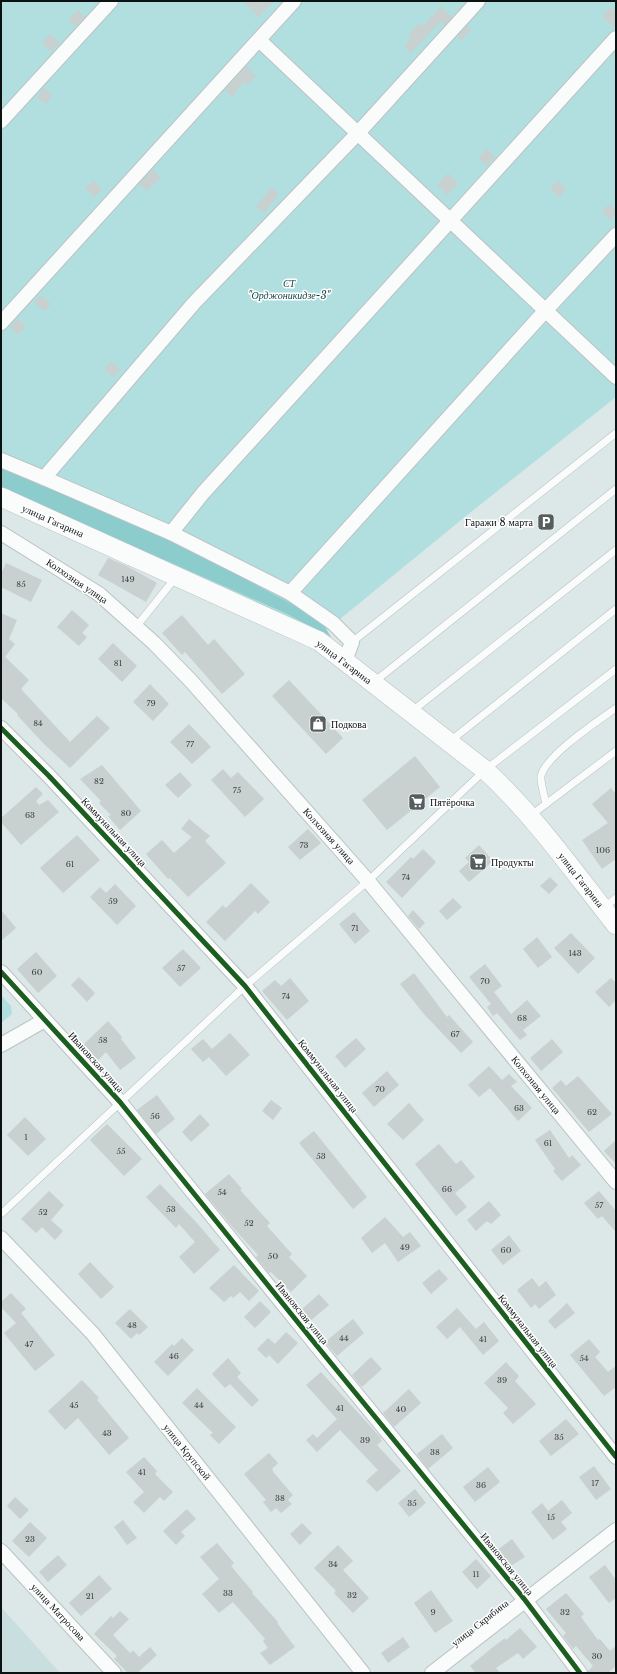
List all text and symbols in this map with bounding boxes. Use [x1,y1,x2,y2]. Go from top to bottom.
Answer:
park label: СТ "Орджоникидзе-3" [248,277,331,302]
street label: улица Гагарина [20,502,86,541]
parking icon: Гаражи 8 марта [536,512,556,532]
place label: Гаражи 8 марта [465,516,534,529]
street label: Колхозная улица [44,556,111,607]
house number: 149 [121,574,135,584]
house number: 85 [16,579,26,589]
street label: улица Гагарина [314,637,375,687]
house number: 81 [114,658,123,668]
house number: 79 [146,698,156,708]
shop icon: Подкова [308,714,328,734]
house number: 84 [33,718,43,728]
place label: Подкова [331,718,367,731]
house number: 77 [186,739,195,749]
house number: 82 [94,776,104,786]
house number: 75 [233,785,242,795]
supermarket icon: Пятёрочка [407,792,427,812]
street label: Коммунальная улица [79,795,150,870]
place label: Пятёрочка [430,796,475,809]
street label: Колхозная улица [300,805,358,867]
house number: 80 [121,808,132,818]
house number: 63 [25,810,35,820]
house number: 73 [300,840,309,850]
house number: 106 [596,845,610,855]
street label: улица Гагарина [555,850,607,911]
supermarket icon: Продукты [468,852,488,872]
place label: Продукты [491,856,534,869]
house number: 61 [66,859,75,869]
house number: 74 [402,872,411,882]
house number: 59 [108,896,118,906]
house number: 71 [351,923,359,933]
house number: 143 [568,948,582,958]
house number: 57 [177,963,186,973]
house number: 60 [32,967,43,977]
house number: 70 [480,976,490,986]
house number: 74 [282,991,291,1001]
house number: 68 [517,1013,527,1023]
street label: Ивановская улица [65,1029,127,1095]
house number: 67 [450,1029,461,1039]
house number: 58 [98,1035,108,1045]
street label: Коммунальная улица [295,1037,361,1116]
street label: Колхозная улица [508,1053,564,1117]
house number: 70 [375,1084,385,1094]
house number: 63 [514,1103,524,1113]
house number: 62 [587,1107,597,1117]
house number: 56 [150,1111,160,1121]
house number: 1 [24,1132,28,1142]
house number: 61 [544,1138,553,1148]
house number: 55 [116,1146,126,1156]
house number: 53 [316,1151,326,1161]
house number: 66 [442,1184,452,1194]
house number: 54 [217,1187,227,1197]
house number: 57 [595,1200,604,1210]
house number: 53 [166,1204,176,1214]
house number: 52 [38,1207,48,1217]
house number: 52 [244,1218,254,1228]
house number: 49 [400,1242,410,1252]
house number: 60 [501,1245,512,1255]
house number: 50 [268,1251,278,1261]
street label: Ивановская улица [273,1279,332,1347]
street label: Коммунальная улица [495,1292,561,1371]
house number: 48 [127,1320,137,1330]
house number: 44 [339,1333,349,1343]
house number: 41 [479,1334,488,1344]
house number: 47 [25,1339,34,1349]
house number: 46 [169,1351,179,1361]
house number: 54 [579,1353,589,1363]
house number: 39 [497,1375,507,1385]
house number: 45 [69,1400,79,1410]
house number: 44 [194,1400,204,1410]
house number: 41 [336,1403,345,1413]
house number: 40 [396,1404,406,1414]
street label: улица Крупской [160,1421,214,1483]
house number: 43 [102,1428,112,1438]
house number: 35 [554,1432,564,1442]
house number: 39 [360,1435,370,1445]
house number: 38 [430,1447,440,1457]
house number: 41 [138,1467,147,1477]
house number: 17 [591,1478,600,1488]
house number: 36 [476,1480,486,1490]
house number: 38 [275,1493,285,1503]
house number: 35 [407,1498,417,1508]
house number: 15 [547,1512,556,1522]
street label: Ивановская улица [478,1530,537,1598]
house number: 23 [25,1534,35,1544]
house number: 34 [328,1559,338,1569]
house number: 11 [472,1569,480,1579]
street label: улица Матросова [28,1581,88,1644]
house number: 33 [223,1588,233,1598]
house number: 32 [347,1590,357,1600]
house number: 21 [86,1591,95,1601]
street label: улица Скрябина [449,1596,512,1649]
house number: 9 [430,1607,436,1617]
house number: 32 [560,1607,570,1617]
house number: 30 [592,1651,603,1661]

